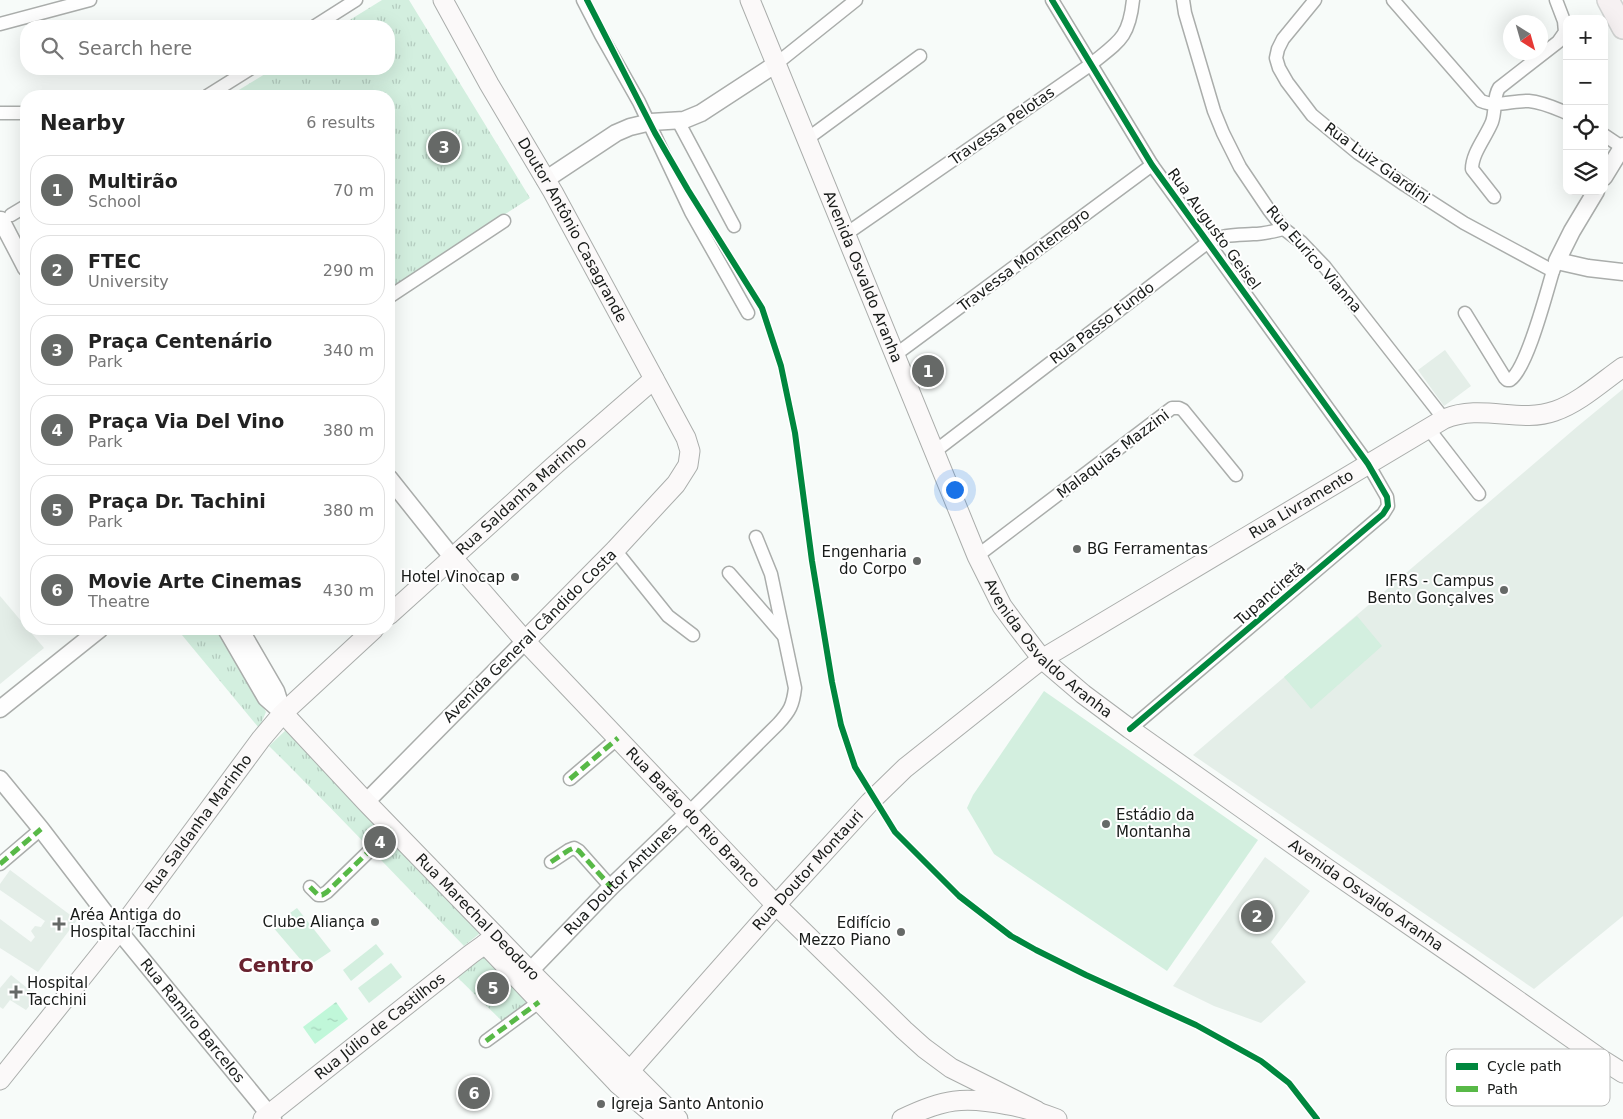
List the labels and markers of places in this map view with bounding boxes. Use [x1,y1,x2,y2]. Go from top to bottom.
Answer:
pin: 3 [428,128,460,166]
pin: 1 [912,352,944,390]
place label: BG Ferramentas [1087,540,1208,558]
place label: Engenharia do Corpo [822,543,907,578]
marker: BG Ferramentas [1071,543,1083,555]
marker: Engenharia do Corpo [911,555,923,567]
place label: Hotel Vinocap [401,568,505,586]
marker: Hotel Vinocap [509,571,521,583]
place label: IFRS - Campus Bento Gonçalves [1367,572,1494,607]
marker: IFRS - Campus Bento Gonçalves [1498,584,1510,596]
place label: Estádio da Montanha [1116,806,1195,841]
marker: Estádio da Montanha [1100,818,1112,830]
pin: 4 [364,823,396,861]
pin: 2 [1241,897,1273,935]
place label: Aréa Antiga do Hospital Tacchini [70,906,196,941]
place label: Clube Aliança [263,913,365,931]
place label: Edifício Mezzo Piano [798,914,891,949]
marker: Clube Aliança [369,916,381,928]
marker: Aréa Antiga do Hospital Tacchini [52,917,66,931]
marker: Edifício Mezzo Piano [895,926,907,938]
pin: 5 [477,969,509,1007]
place label: Hospital Tacchini [26,974,88,1009]
marker: Hospital Tacchini [9,985,23,999]
pin: 6 [458,1074,490,1112]
place label: Igreja Santo Antonio [611,1095,764,1113]
marker: Igreja Santo Antonio [595,1098,607,1110]

